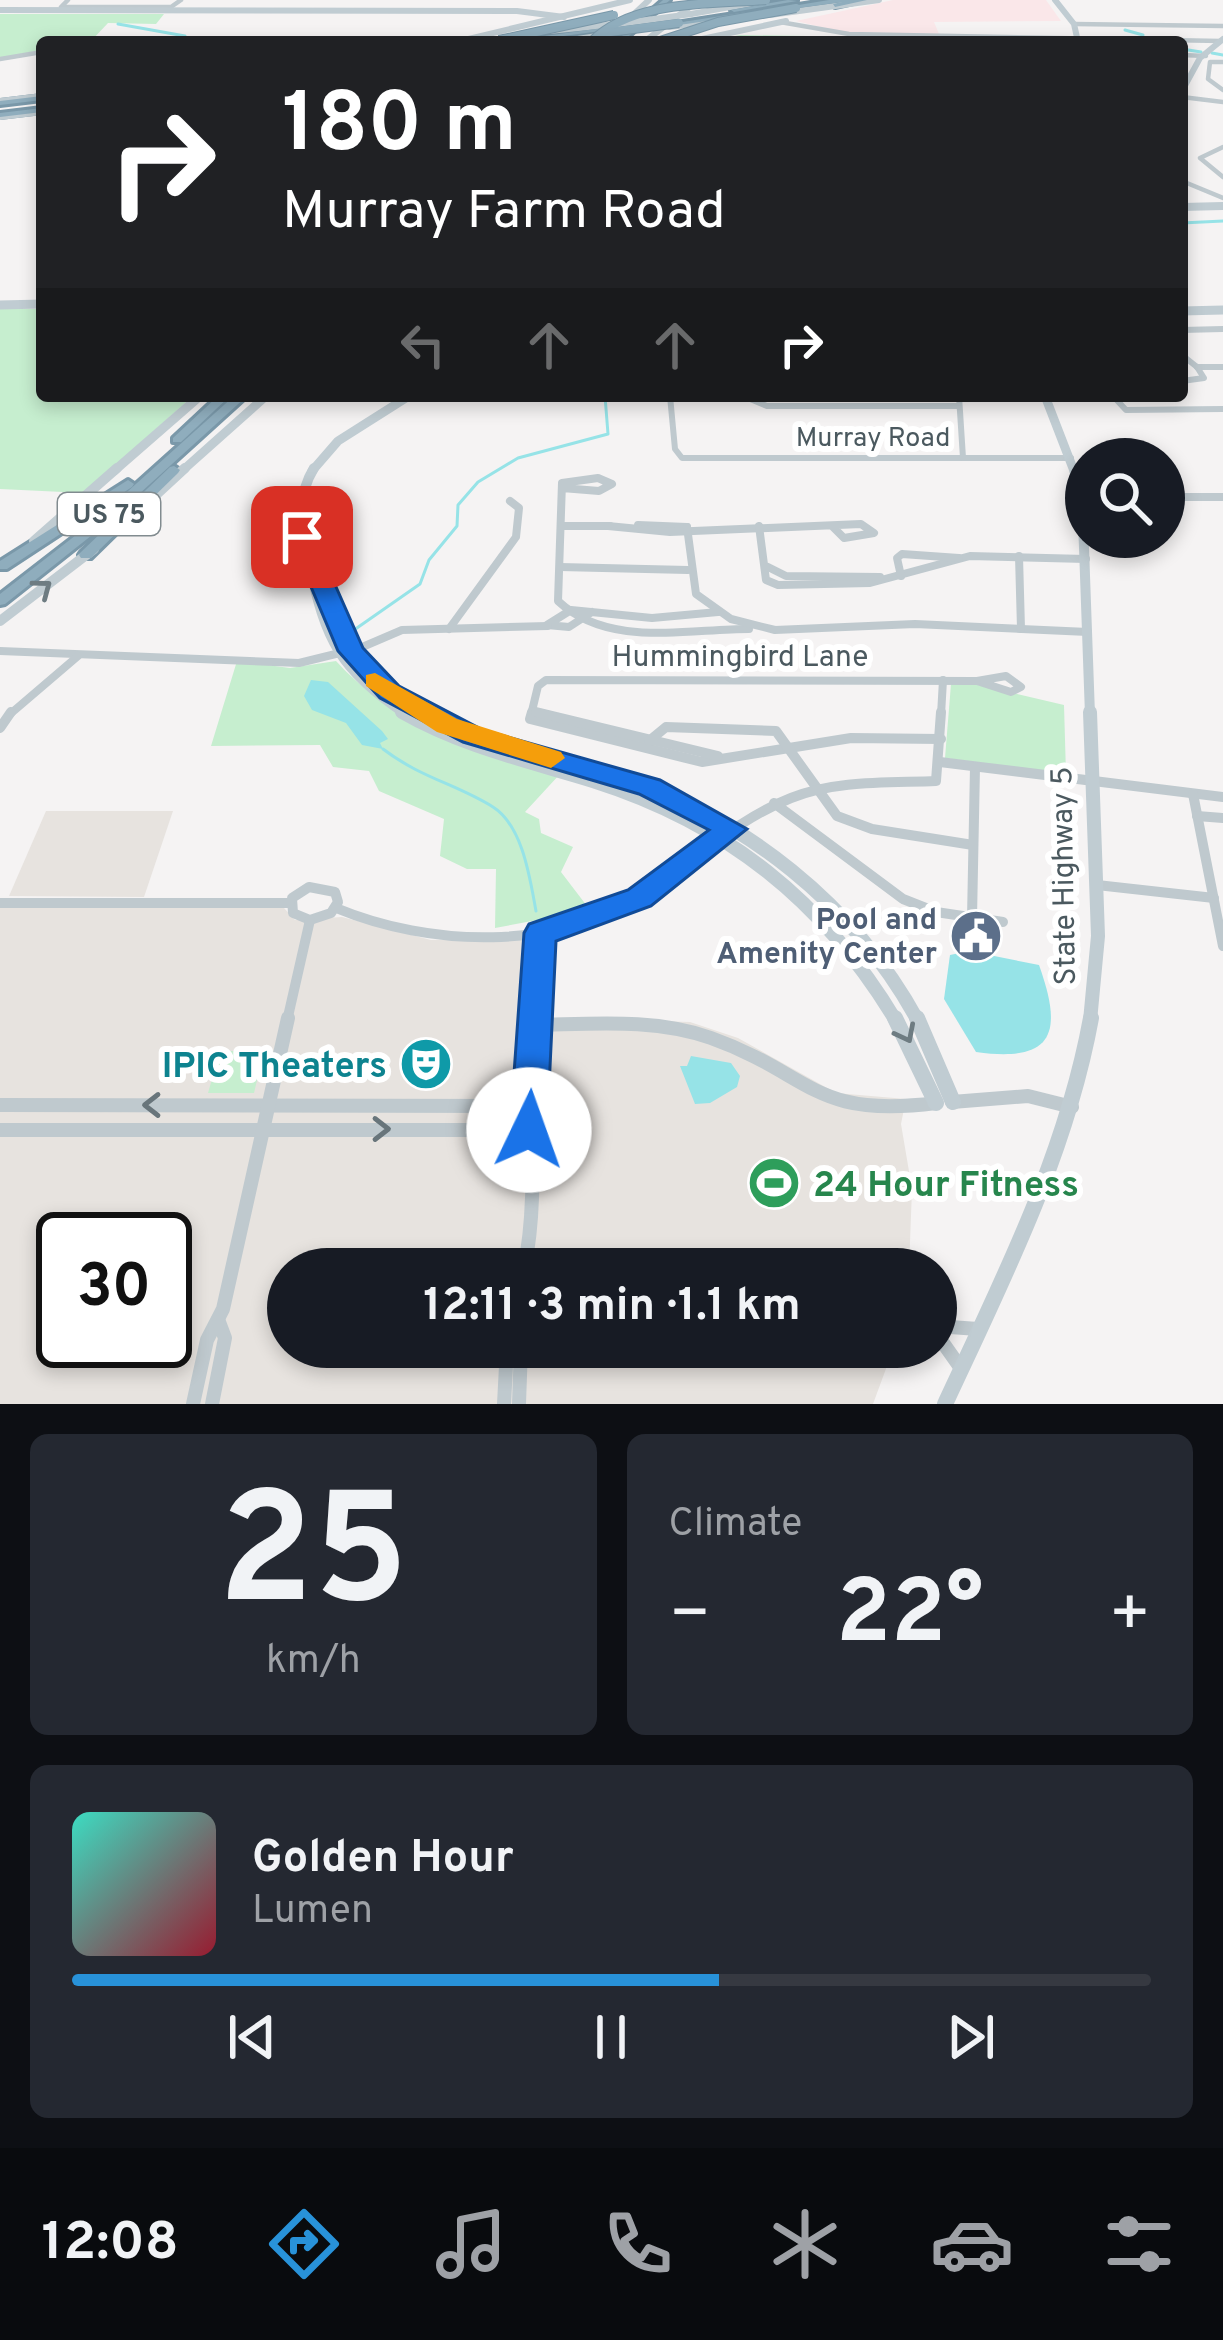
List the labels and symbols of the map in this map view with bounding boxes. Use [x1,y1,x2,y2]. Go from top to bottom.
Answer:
street label: Murray Road [796,422,950,456]
pin [251,486,353,588]
road number: US 75 [58,493,160,535]
one-way arrow [30,581,52,603]
street label: Hummingbird Lane [612,640,868,677]
street label: State Highway 5 [1045,766,1086,986]
place label: Pool and Amenity Center [716,903,938,974]
public building icon: Pool and Amenity Center [948,908,1004,964]
one-way arrow [892,1021,915,1043]
theatre icon: IPIC Theaters [398,1036,454,1092]
place label: IPIC Theaters [162,1045,387,1091]
position arrow [466,1067,592,1193]
one-way arrow [142,1092,160,1118]
one-way arrow [373,1116,391,1142]
sports icon: 24 Hour Fitness [746,1155,802,1211]
place label: 24 Hour Fitness [813,1164,1079,1210]
speed limit sign: 30 [36,1212,192,1368]

